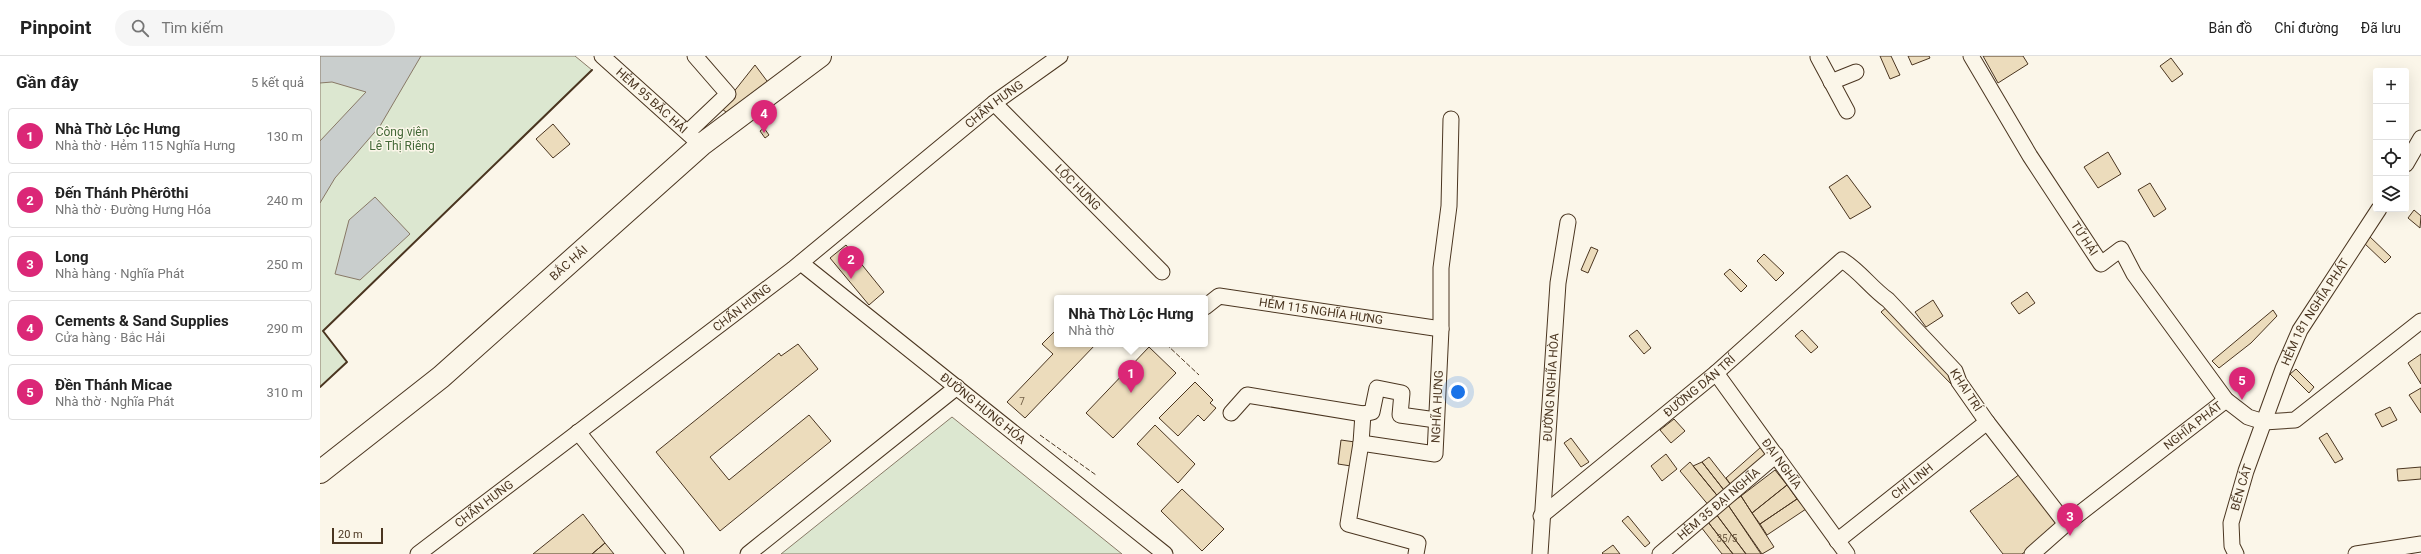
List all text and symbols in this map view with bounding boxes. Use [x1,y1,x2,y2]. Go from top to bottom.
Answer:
search box [115,10,395,46]
text: Pinpoint [20,16,91,39]
icon: search [129,17,151,39]
text: Tìm kiếm [161,19,223,37]
text: Bản đồ [2208,20,2252,36]
text: Chỉ đường [2274,20,2339,36]
text: Đã lưu [2361,20,2401,36]
street label: HẺM 95 BẮC HẢI [613,65,690,136]
map controls [2373,68,2409,212]
button: + [2373,68,2409,104]
text: Gần đây [16,72,79,92]
text: 5 kết quả [251,75,304,90]
street label: CHẤN HƯNG [962,78,1026,131]
pin: 4 [751,100,777,133]
button: − [2373,104,2409,140]
text: Nhà Thờ Lộc Hưng [55,120,180,138]
park label: Công viên Lê Thị Riêng [369,125,435,153]
text: 1 [26,129,34,144]
text: 130 m [266,129,303,144]
text: Nhà thờ · Hẻm 115 Nghĩa Hưng [55,138,235,153]
button: locate [2373,140,2409,176]
street label: LỘC HƯNG [1052,162,1104,213]
button: layers [2373,176,2409,212]
text: Đến Thánh Phêrôthi [55,184,188,202]
text: 2 [26,193,34,208]
text: 240 m [266,193,303,208]
text: Nhà thờ · Đường Hưng Hóa [55,202,211,217]
street label: TỨ HẢI [2068,219,2101,258]
street label: BẮC HẢI [547,243,590,284]
pin: 2 [838,246,864,279]
text: Long [55,248,89,266]
street label: HẺM 181 NGHĨA PHÁT [2278,256,2352,368]
text: 3 [26,257,34,272]
text: 250 m [266,257,303,272]
text: Nhà hàng · Nghĩa Phát [55,266,184,281]
street label: CHẤN HƯNG [710,281,774,334]
street label: HẺM 115 NGHĨA HƯNG [1258,294,1384,327]
popup [1054,295,1208,347]
text: Nhà Thờ Lộc Hưng [1068,305,1194,323]
text: Cements & Sand Supplies [55,312,229,330]
text: 4 [26,321,34,336]
text: 290 m [266,321,303,336]
text: Nhà thờ [1068,323,1114,338]
text: Cửa hàng · Bắc Hải [55,330,165,345]
street label: ĐƯỜNG NGHĨA HÒA [1540,333,1562,442]
street label: ĐƯỜNG DÂN TRÍ [1661,351,1739,420]
pin: 1 [1118,360,1144,393]
street label: KHAI TRÍ [1947,366,1986,414]
pin: 5 [2229,367,2255,400]
street label: ĐƯỜNG HƯNG HÓA [937,370,1029,447]
street label: NGHĨA HƯNG [1428,370,1446,443]
text: Đền Thánh Micae [55,376,172,394]
your location [1448,382,1468,402]
text: 5 [26,385,34,400]
text: 310 m [266,385,303,400]
text: Nhà thờ · Nghĩa Phát [55,394,174,409]
house number: 7 [1019,396,1025,407]
street label: NGHĨA PHÁT [2161,399,2225,453]
street label: ĐẠI NGHĨA [1759,436,1805,492]
street label: CHÍ LINH [1888,460,1936,502]
street label: BẾN CÁT [2228,462,2255,512]
street label: HẺM 35 ĐẠI NGHĨA [1675,465,1763,543]
street label: CHẤN HƯNG [452,477,516,530]
pin: 3 [2057,503,2083,536]
scale bar [332,526,383,545]
text: 20 m [338,528,363,541]
house number: 35/5 [1717,533,1738,544]

